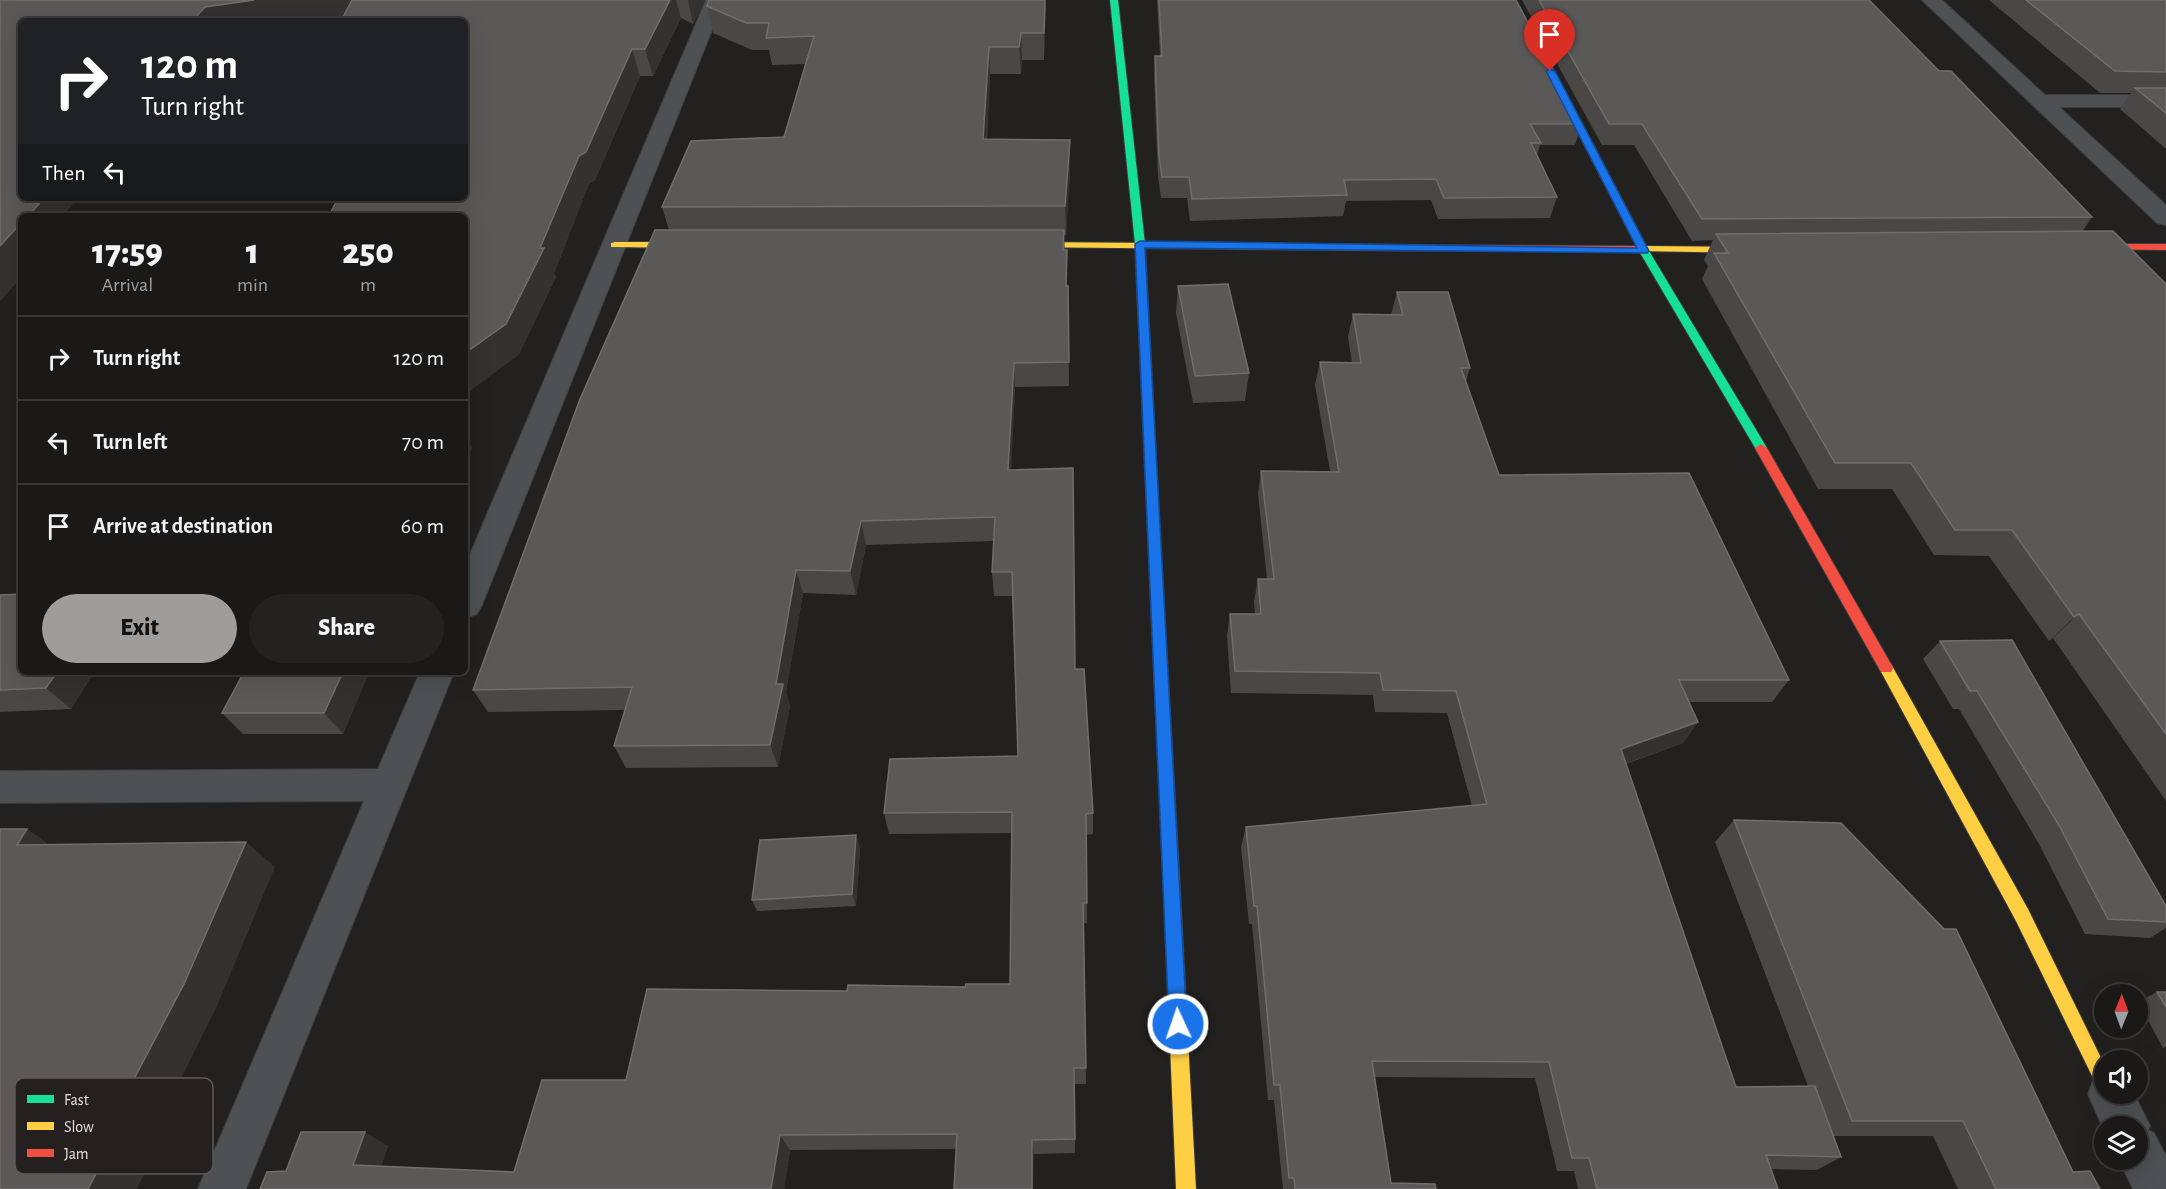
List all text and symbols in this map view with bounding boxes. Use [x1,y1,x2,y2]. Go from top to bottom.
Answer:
pin [1524,9,1575,71]
icon: arrive [1533,18,1566,51]
icon: right [42,42,120,120]
text: 120 m [141,44,238,86]
text: Turn right [141,93,244,120]
icon: left [98,156,131,189]
text: Then [42,162,86,184]
text: 17:59 [92,234,163,270]
text: 1 [246,234,259,270]
text: 250 [342,234,394,270]
text: Arrival [102,275,153,295]
text: min [237,275,268,295]
text: m [360,275,376,295]
icon: right [42,342,75,375]
text: Turn right [93,347,180,369]
text: 120 m [394,347,444,369]
icon: left [42,426,75,459]
text: Turn left [93,431,167,453]
text: 70 m [402,431,444,453]
icon: arrive [42,510,75,543]
text: Arrive at destination [93,515,273,537]
text: 60 m [401,515,444,537]
button: Exit [42,594,237,663]
button: Share [249,594,444,663]
north arrow [2094,984,2148,1038]
map controls [2094,984,2148,1170]
position arrow [1146,992,1210,1056]
button: sound [2094,1050,2148,1104]
legend [15,1078,213,1174]
text: Fast [64,1092,89,1108]
button: layers [2094,1116,2148,1170]
text: Slow [64,1119,94,1135]
text: Jam [64,1146,89,1162]

